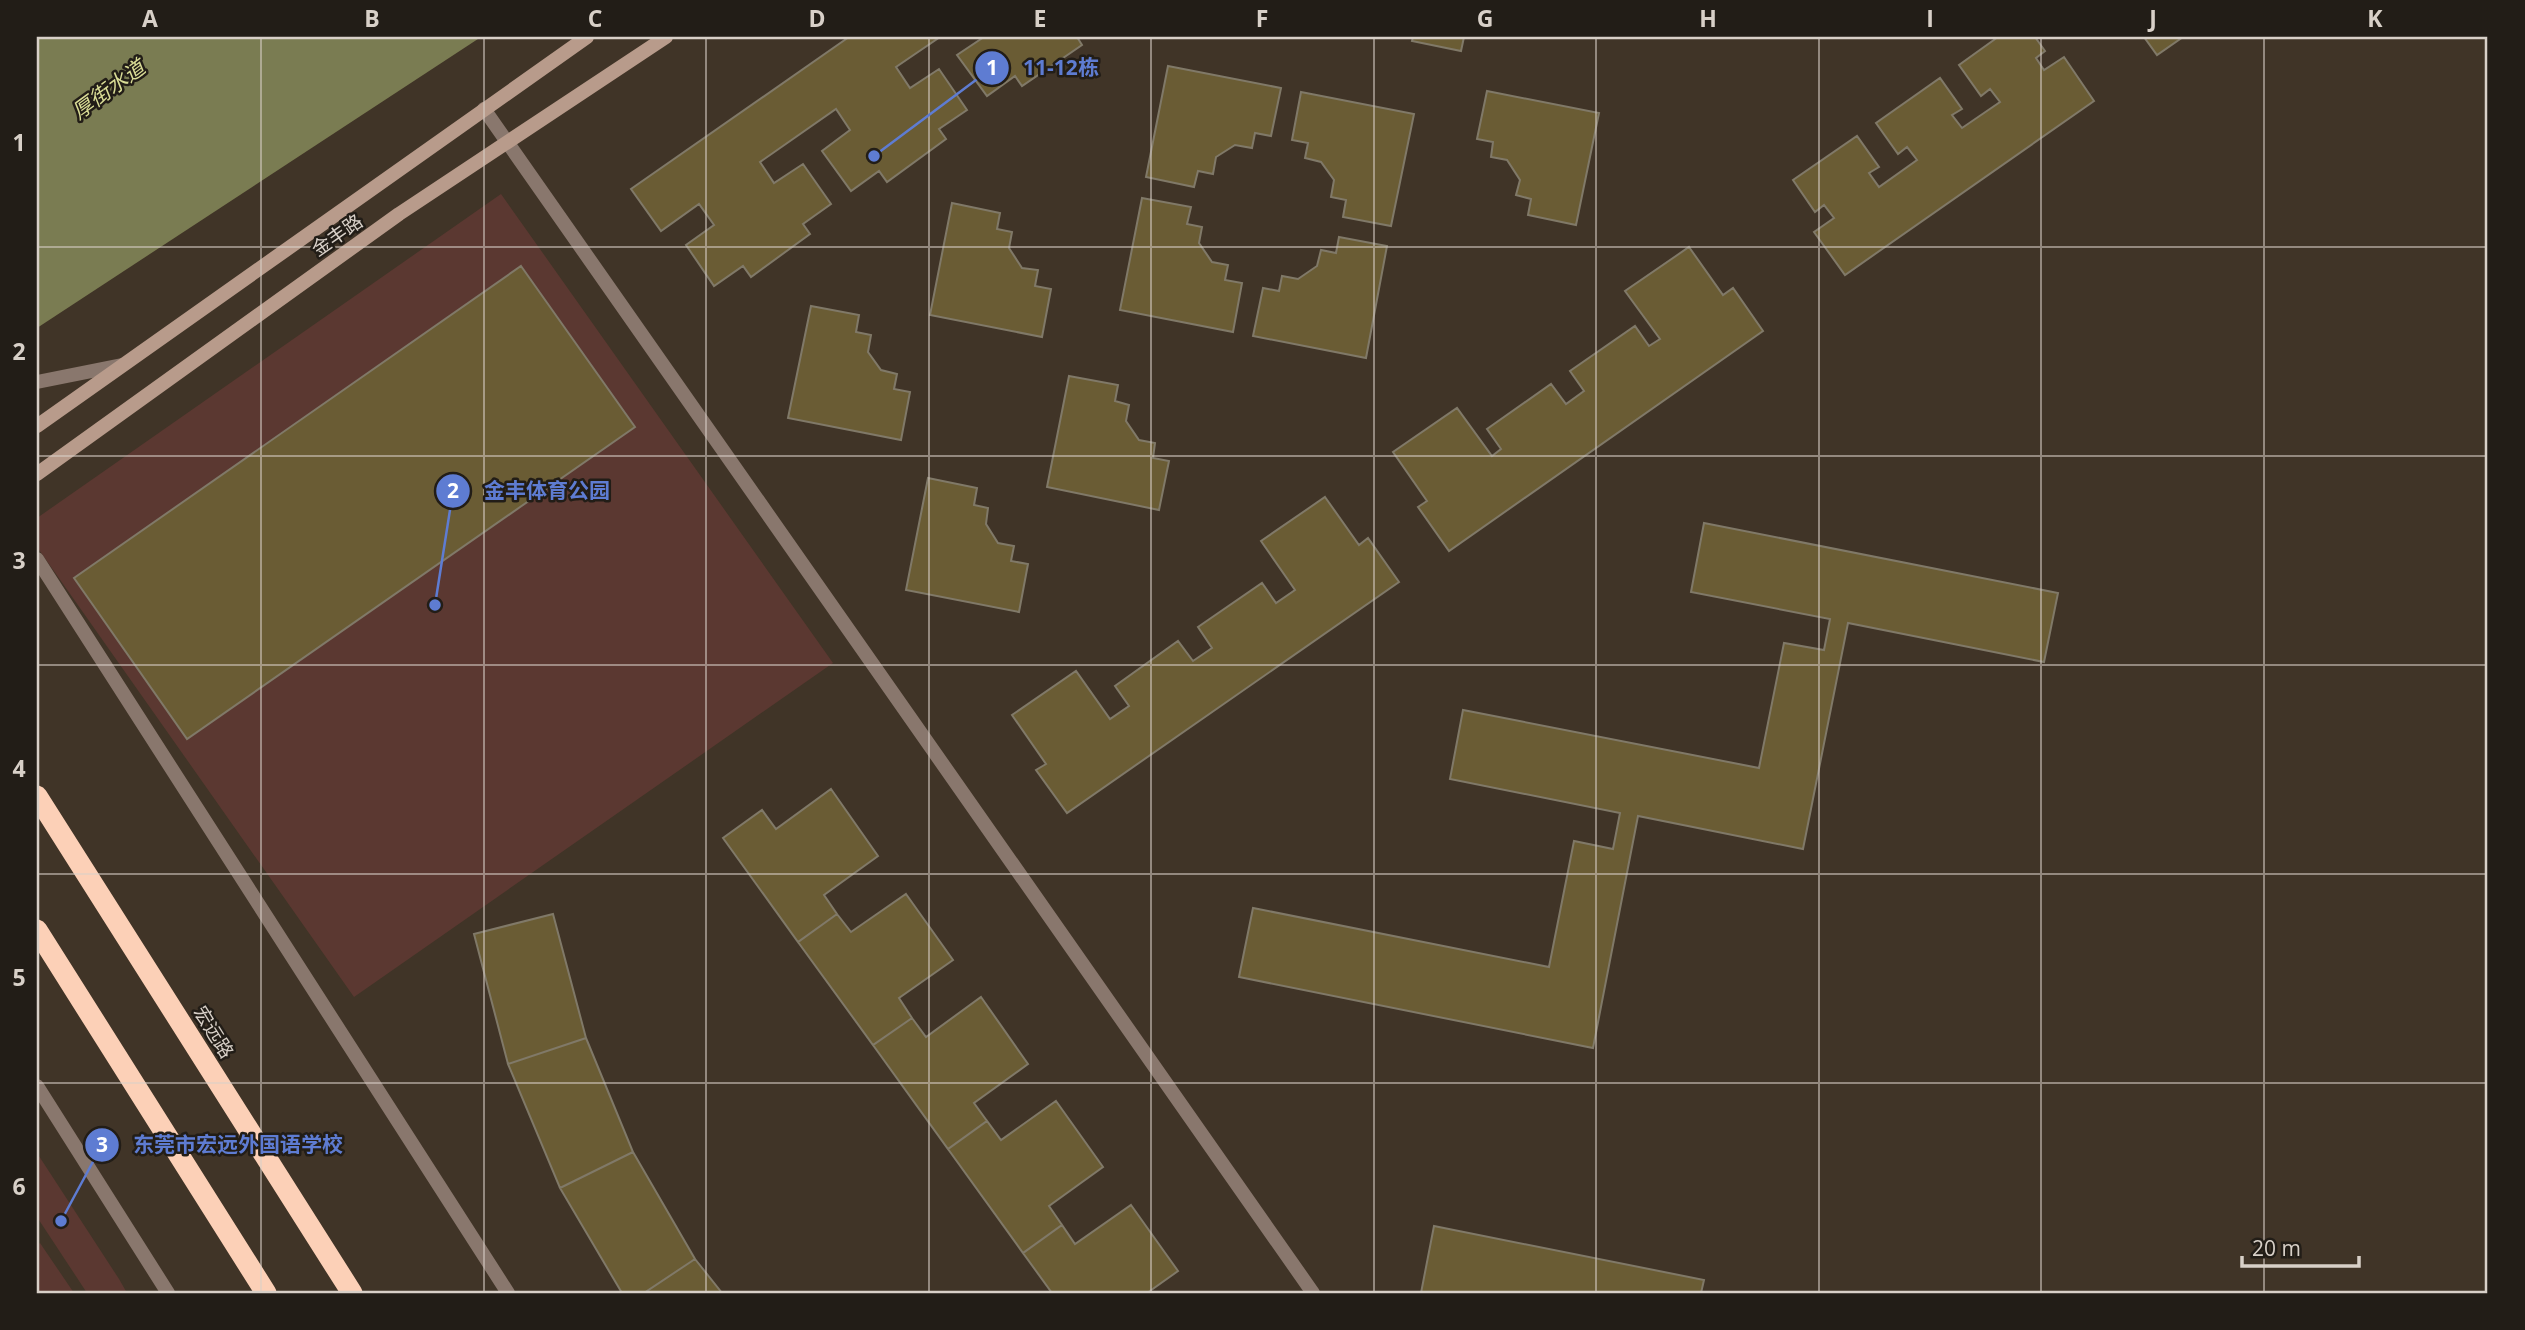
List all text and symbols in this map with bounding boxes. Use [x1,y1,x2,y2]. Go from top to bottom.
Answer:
text: A [142,2,158,34]
text: B [364,2,380,34]
text: C [588,2,602,34]
text: D [808,2,826,34]
text: E [1034,2,1046,34]
text: F [1256,2,1268,34]
text: G [1477,2,1493,34]
text: H [1699,2,1717,34]
text: I [1926,2,1934,34]
text: J [2147,2,2157,34]
text: K [2367,2,2383,34]
callout: 11-12栋 [974,47,1113,89]
water label: 厚街水道 [66,51,153,125]
text: 1 [986,53,998,81]
text: 11-12栋 [1023,53,1099,81]
text: 1 [12,126,26,158]
street label: 金丰路 [306,208,368,262]
text: 2 [12,335,26,367]
callout: 金丰体育公园 [435,470,624,512]
text: 2 [447,476,459,504]
text: 金丰体育公园 [484,476,610,504]
text: 3 [12,544,26,576]
text: 4 [12,752,26,784]
text: 5 [12,961,26,993]
street label: 宏远路 [188,1001,240,1063]
callout: 东莞市宏远外国语学校 [84,1124,357,1166]
text: 3 [96,1130,108,1158]
text: 东莞市宏远外国语学校 [133,1130,343,1158]
text: 6 [12,1170,26,1202]
scale bar [2242,1225,2359,1269]
text: 20 m [2252,1234,2301,1262]

